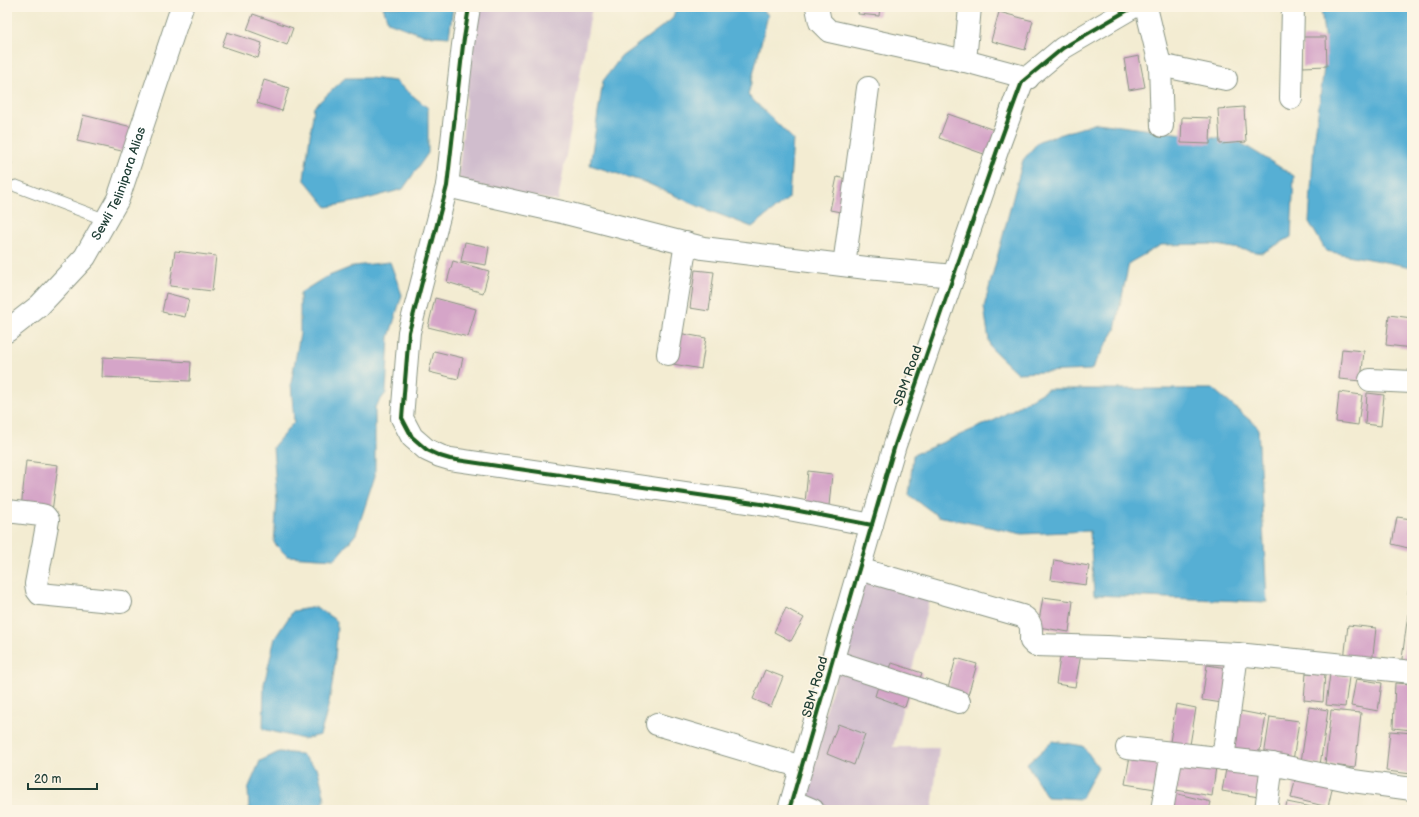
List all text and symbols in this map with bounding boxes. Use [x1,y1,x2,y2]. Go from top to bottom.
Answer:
street label: Sewli Telinipara Alias [88,124,150,243]
street label: SBM Road [890,344,926,408]
street label: SBM Road [799,655,831,719]
scale bar [28,765,97,791]
text: 20 m [34,772,61,787]

